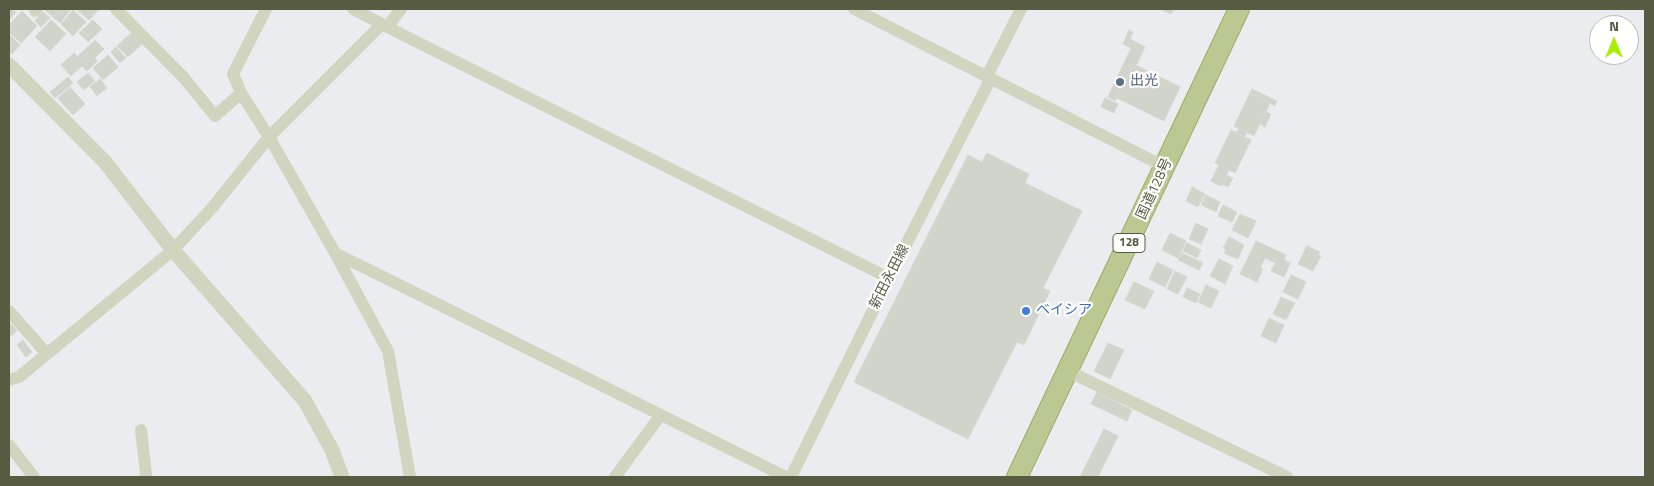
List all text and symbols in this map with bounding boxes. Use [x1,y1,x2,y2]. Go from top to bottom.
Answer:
north arrow [1589,15,1639,65]
text: N [1609,15,1619,36]
place label: 出光 [1130,74,1158,90]
marker: 出光 [1114,76,1126,88]
street label: 国道128号 [1134,156,1176,222]
road number: 128 [1113,234,1145,252]
street label: 新田永田線 [867,242,913,312]
place label: ベイシア [1036,303,1092,319]
marker: ベイシア [1020,305,1032,317]

